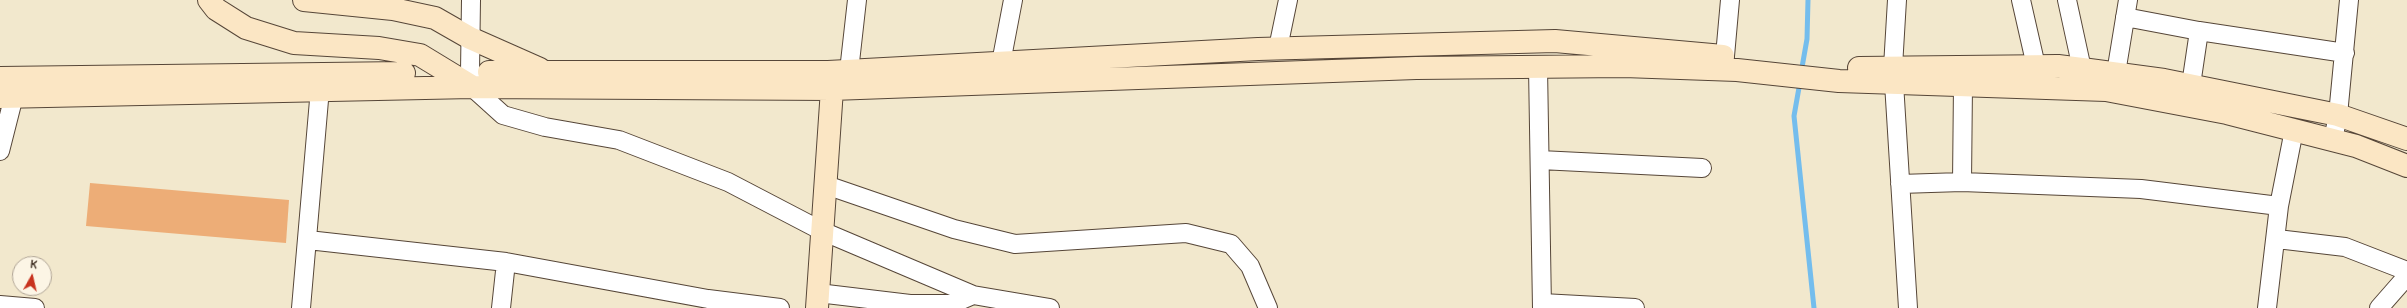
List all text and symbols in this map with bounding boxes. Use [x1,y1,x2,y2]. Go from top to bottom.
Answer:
north arrow [12,256,52,296]
text: K [29,258,38,272]

